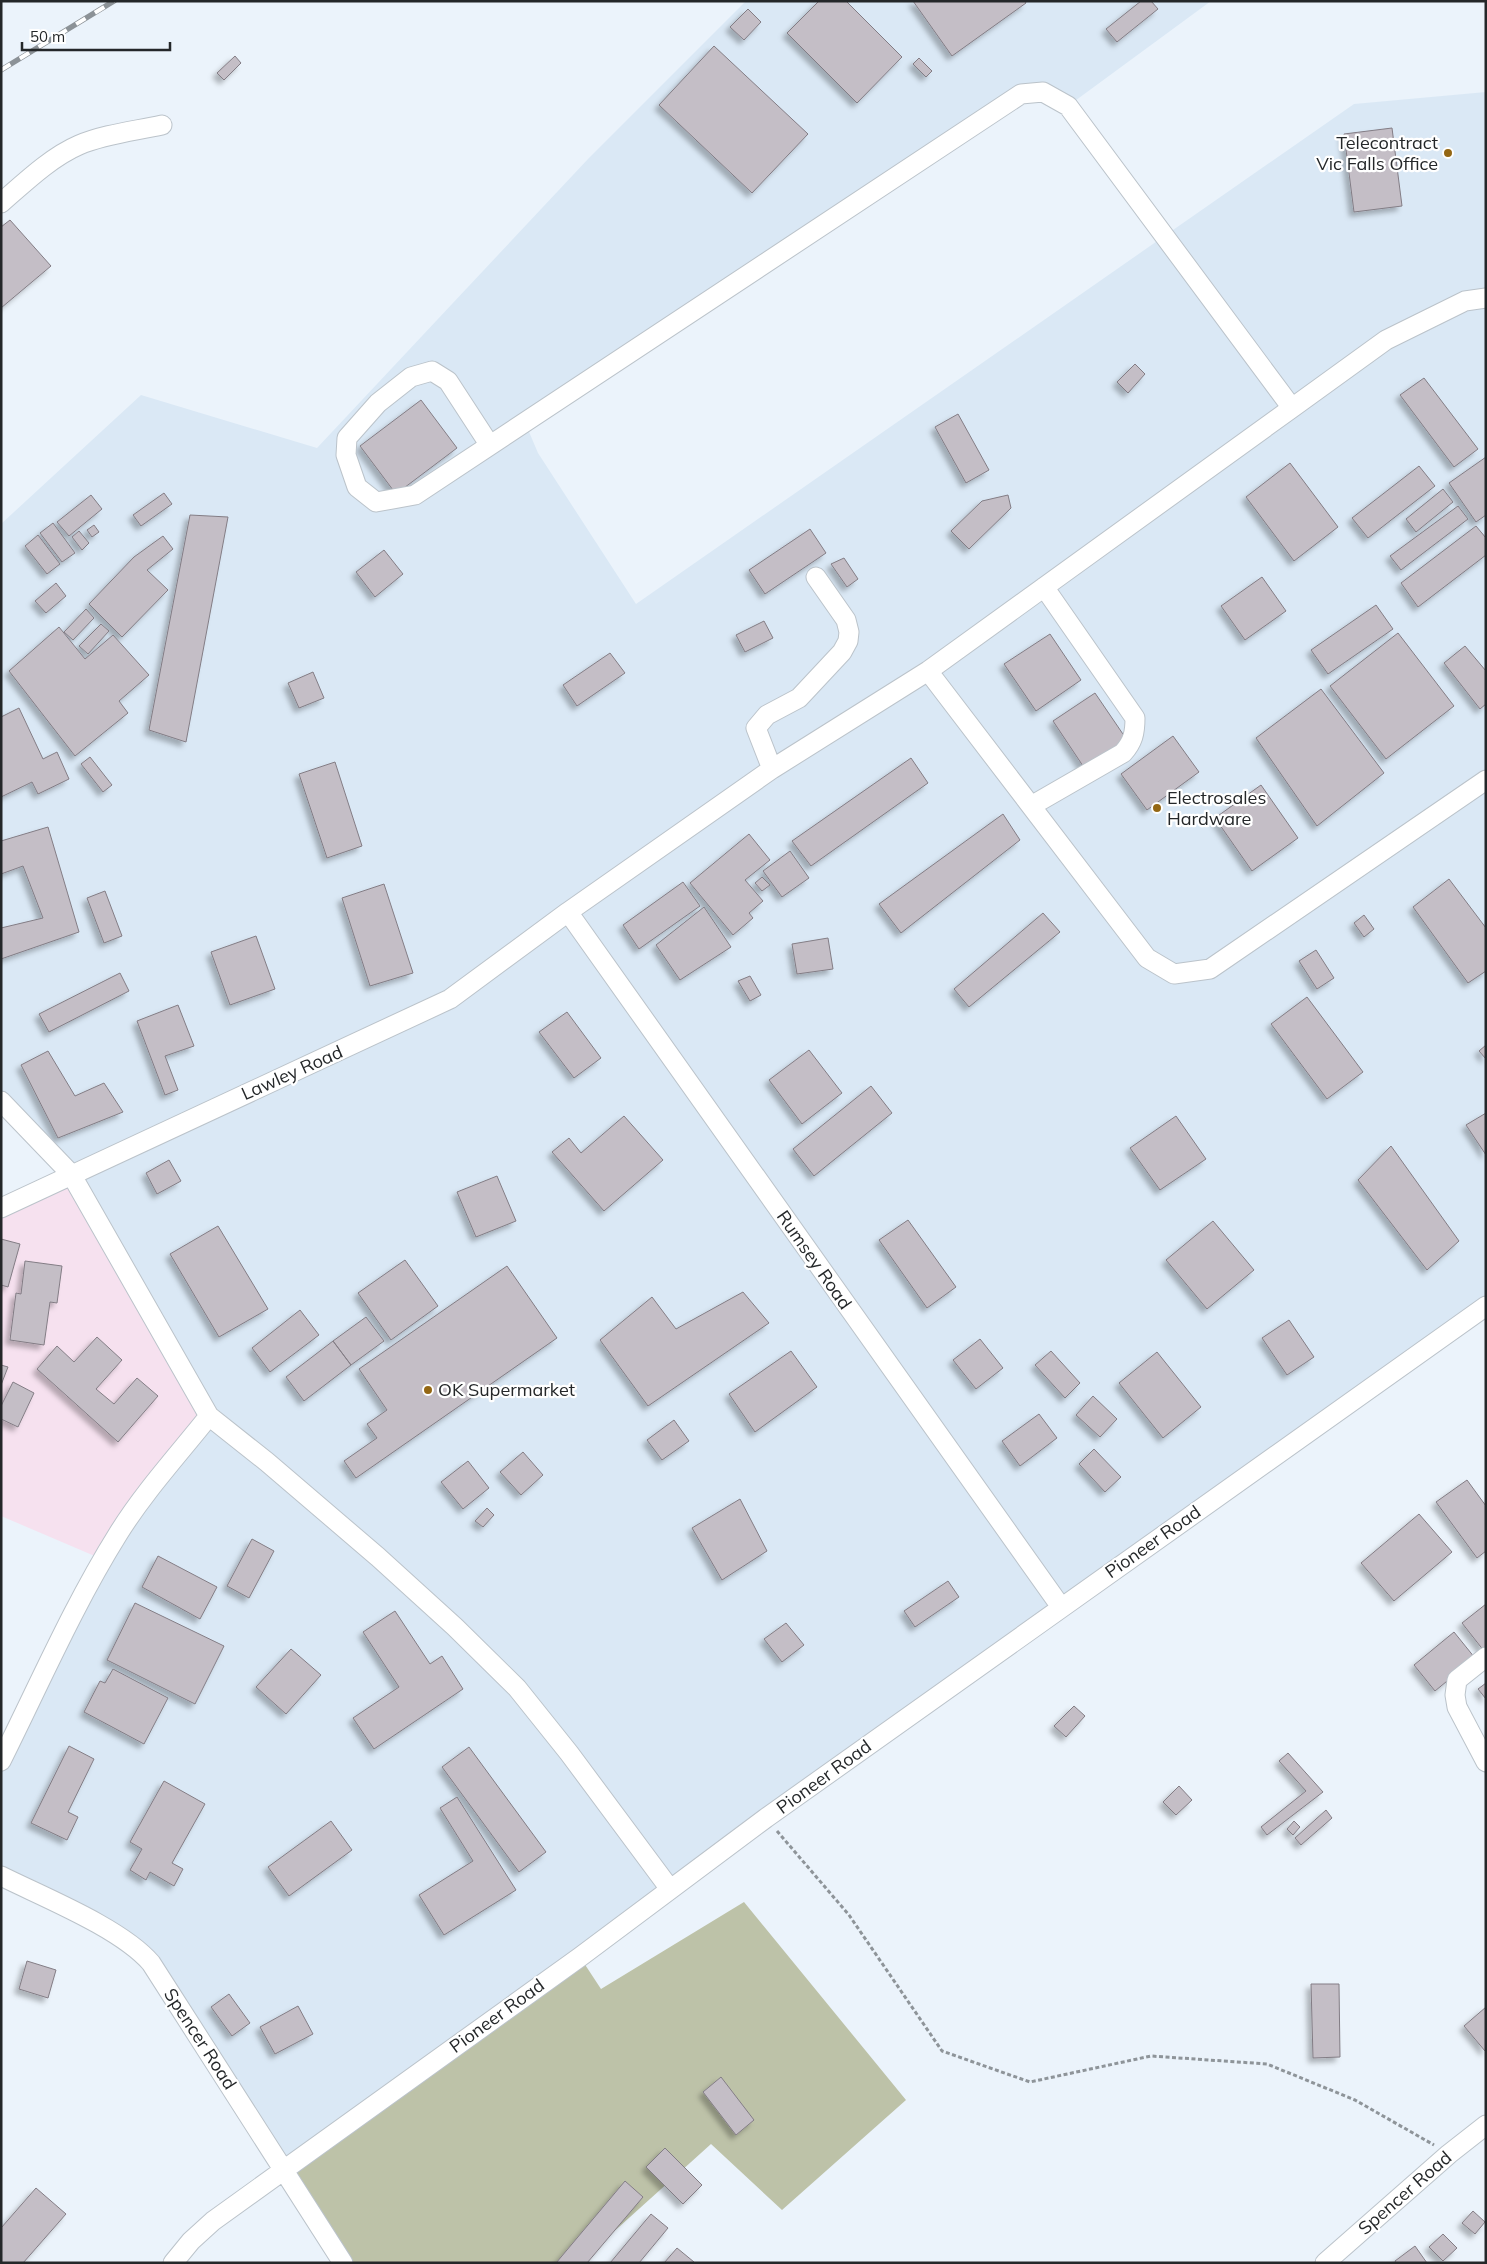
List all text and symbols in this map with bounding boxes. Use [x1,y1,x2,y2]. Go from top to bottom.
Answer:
scale bar [22,20,170,52]
text: 50 m [30,27,65,46]
place label: Telecontract Vic Falls Office [1316,131,1438,175]
marker: Telecontract Vic Falls Office [1442,147,1454,159]
place label: Electrosales Hardware [1167,786,1266,830]
marker: Electrosales Hardware [1151,802,1163,814]
street label: Lawley Road [238,1040,346,1105]
street label: Rumsey Road [772,1206,857,1314]
place label: OK Supermarket [438,1378,575,1401]
marker: OK Supermarket [422,1384,434,1396]
street label: Pioneer Road [1100,1500,1205,1583]
street label: Pioneer Road [772,1734,876,1819]
street label: Pioneer Road [445,1973,549,2058]
street label: Spencer Road [159,1984,242,2094]
street label: Spencer Road [1353,2146,1456,2239]

